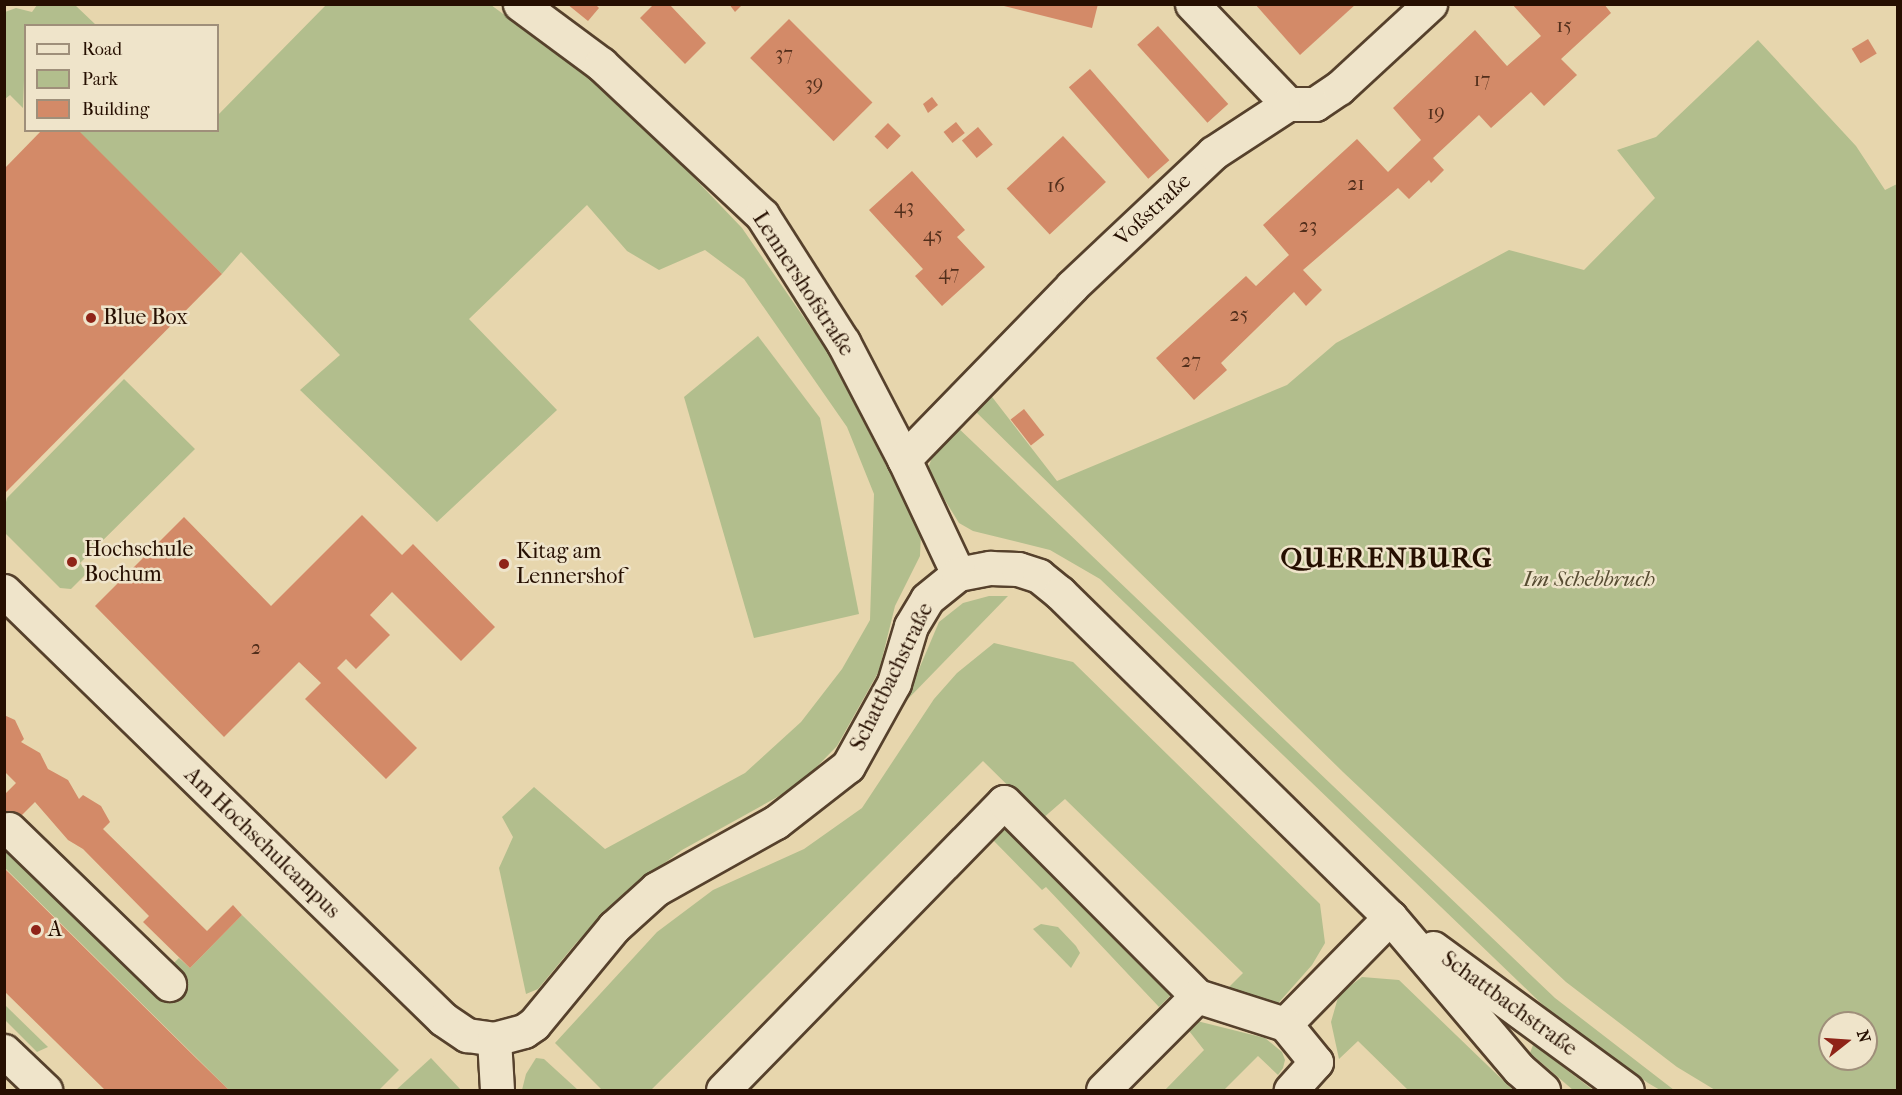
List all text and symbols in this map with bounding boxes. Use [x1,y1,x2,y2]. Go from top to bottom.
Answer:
house number: 15 [1556,13,1572,37]
legend [24,24,219,132]
text: Road [82,39,122,60]
house number: 37 [775,41,793,65]
house number: 17 [1474,67,1490,91]
text: Park [82,69,118,90]
house number: 39 [805,71,823,95]
text: Building [82,99,149,120]
house number: 19 [1427,100,1445,124]
street label: Voßstraße [1109,168,1197,252]
house number: 21 [1347,171,1365,195]
house number: 16 [1047,173,1065,197]
house number: 43 [894,194,914,218]
street label: Lennershofstraße [746,207,860,361]
house number: 23 [1299,213,1317,237]
house number: 45 [923,222,943,246]
house number: 47 [939,260,959,284]
house number: 25 [1230,302,1248,326]
place label: Blue Box [103,305,188,331]
marker: Blue Box [84,311,98,325]
house number: 27 [1181,348,1201,372]
place label: Hochschule Bochum [84,536,193,588]
place label: Kitag am Lennershof [516,538,624,590]
district label: QUERENBURG [1281,541,1493,575]
marker: Hochschule Bochum [65,555,79,569]
marker: Kitag am Lennershof [497,557,511,571]
park label: Im Schebbruch [1523,567,1655,593]
street label: Schattbachstraße [845,599,939,755]
house number: 2 [251,635,261,659]
street label: Am Hochschulcampus [179,762,345,924]
place label: A [48,917,62,943]
marker: A [29,923,43,937]
street label: Schattbachstraße [1436,946,1582,1062]
north arrow [1818,1011,1878,1071]
text: N [1853,1028,1875,1045]

